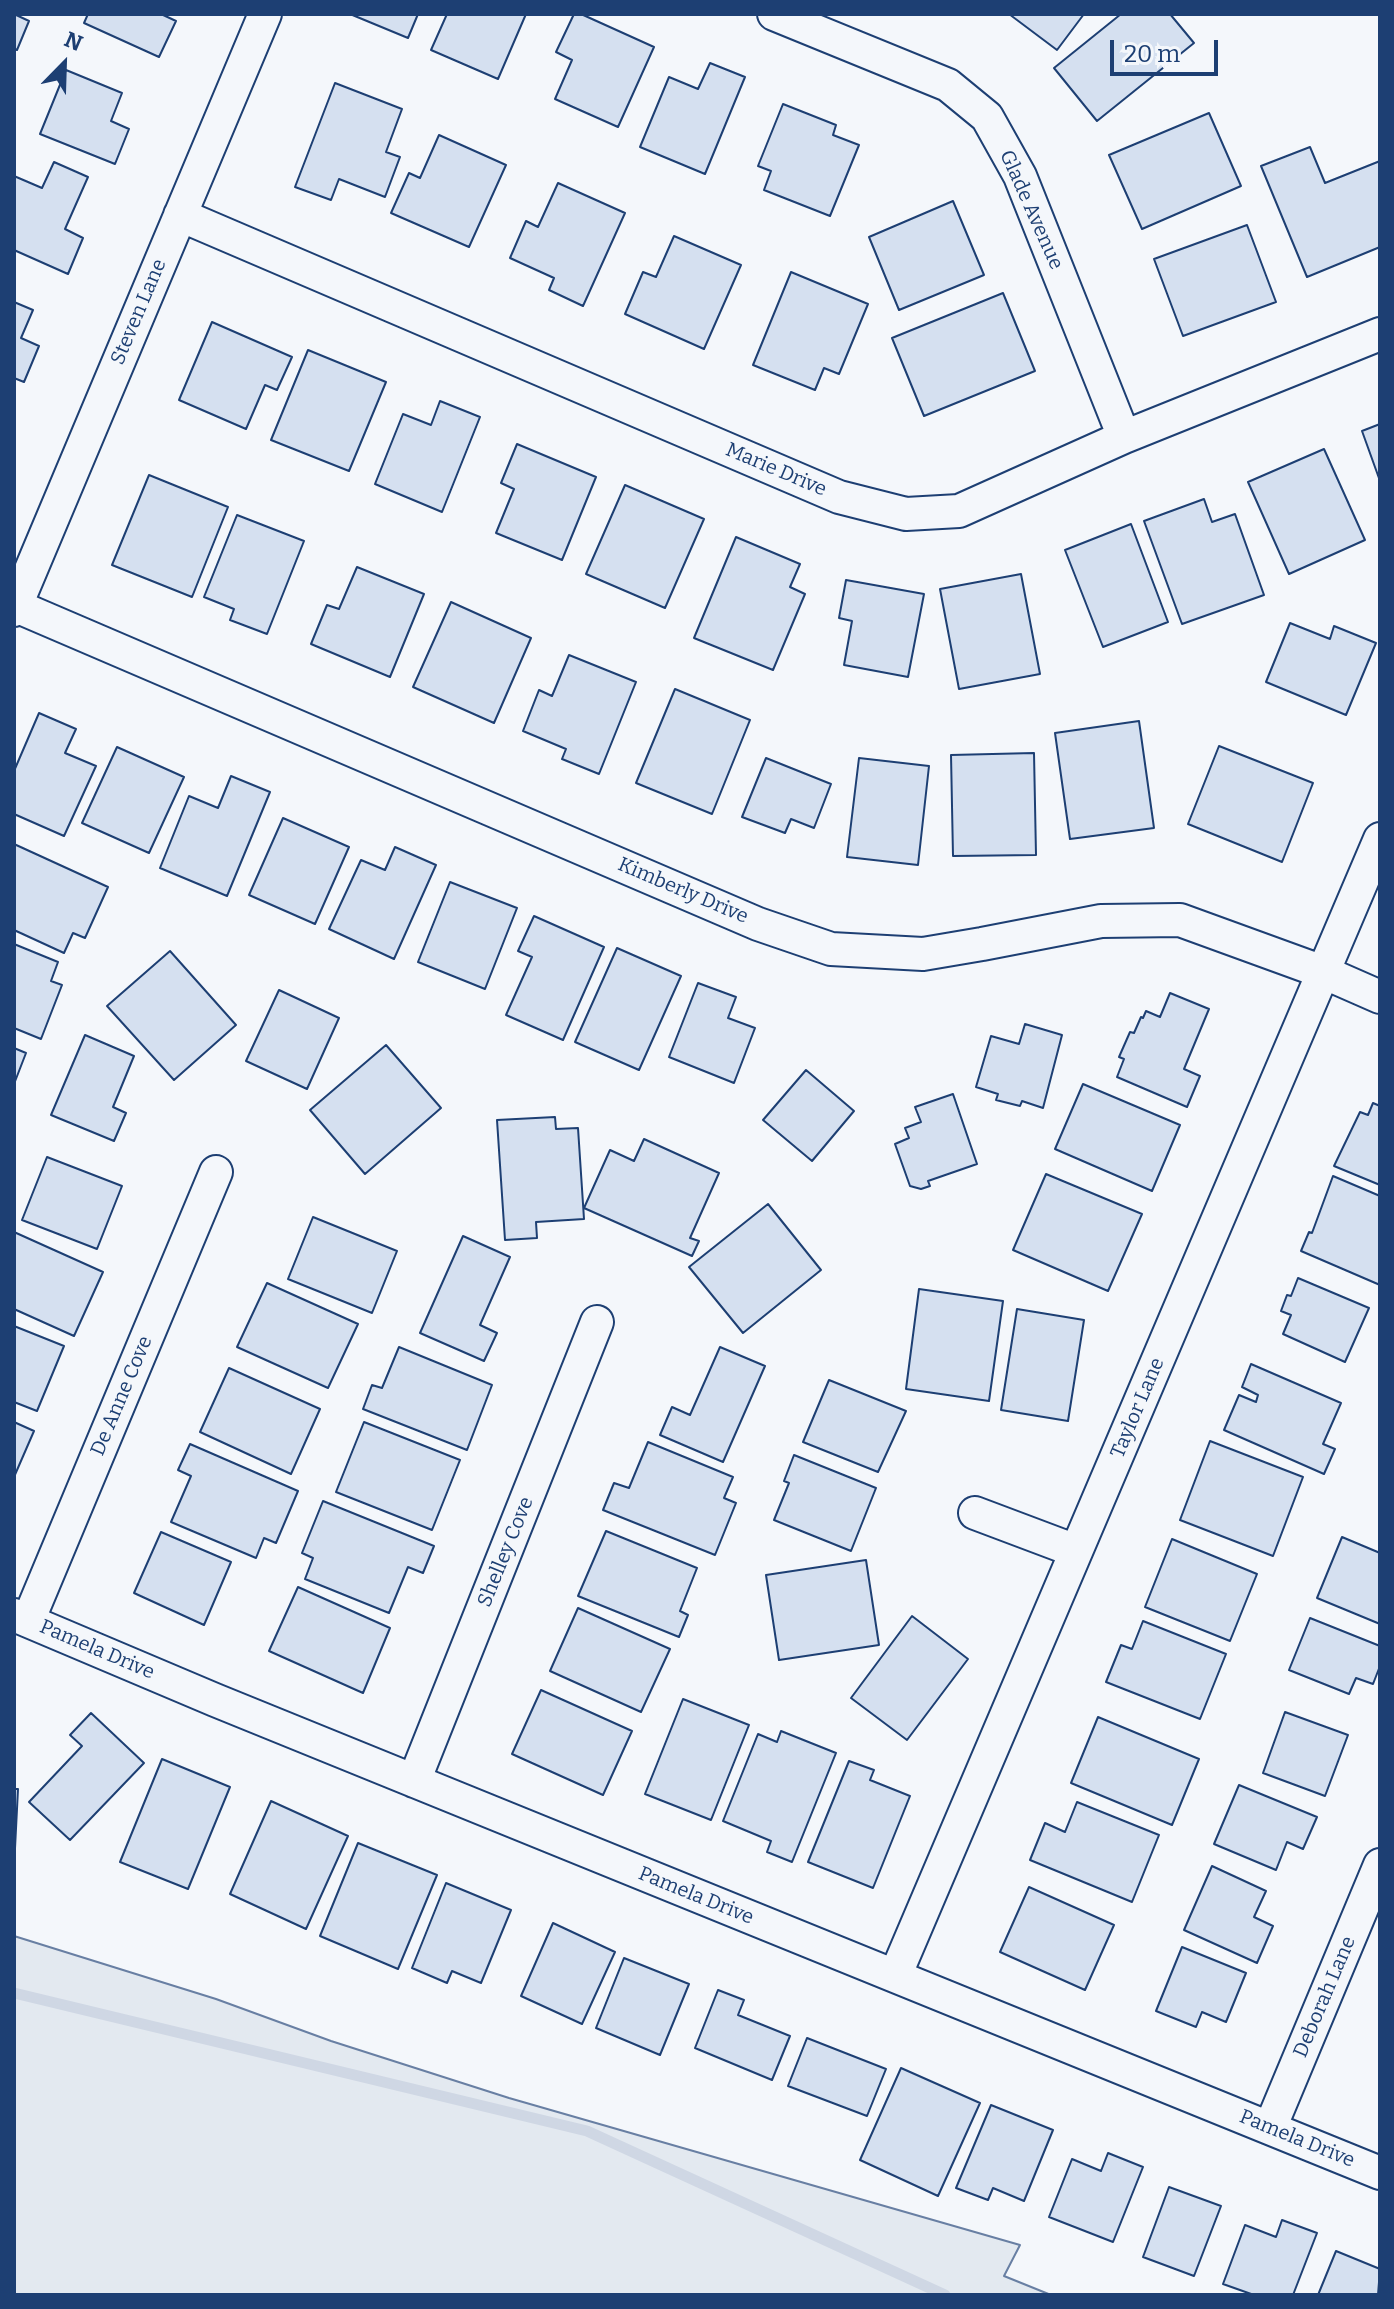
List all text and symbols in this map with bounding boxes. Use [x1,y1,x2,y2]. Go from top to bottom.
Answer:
north arrow [24,24,104,104]
scale bar [1114,24,1222,74]
text: N [60,26,87,57]
text: 20 m [1124,40,1180,68]
street label: Glade Avenue [994,147,1068,273]
street label: Steven Lane [106,256,172,368]
street label: Marie Drive [722,438,830,502]
street label: Kimberly Drive [614,853,752,929]
street label: De Anne Cove [86,1333,158,1459]
street label: Taylor Lane [1106,1354,1170,1462]
street label: Shelley Cove [473,1493,539,1611]
street label: Pamela Drive [36,1615,158,1685]
street label: Pamela Drive [635,1862,757,1930]
street label: Deborah Lane [1289,1933,1361,2061]
street label: Pamela Drive [1236,2105,1358,2173]

